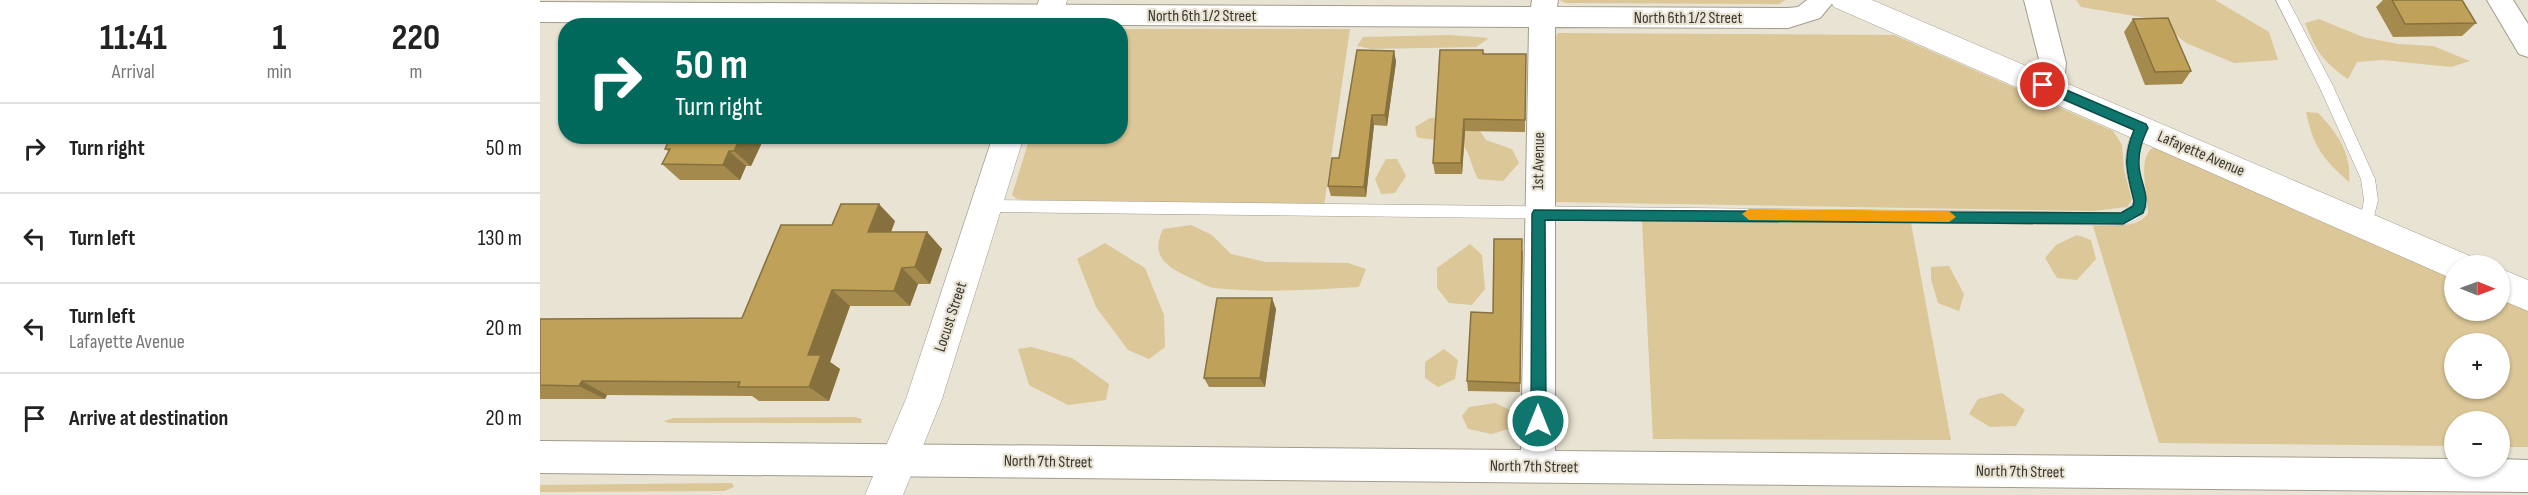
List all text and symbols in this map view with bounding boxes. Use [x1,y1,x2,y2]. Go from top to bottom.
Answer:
street label: North 6th 1/2 Street [1148,7,1256,26]
street label: North 6th 1/2 Street [1634,9,1742,28]
text: 11:41 [100,17,167,60]
text: 1 [272,17,286,60]
text: 220 [392,17,440,60]
text: 50 m [675,40,748,91]
icon: right [576,42,654,120]
pin [2017,59,2068,110]
text: Arrival [112,60,155,84]
text: min [267,60,292,84]
text: m [409,60,422,84]
icon: arrive [2026,68,2059,101]
text: Turn right [675,91,762,123]
street label: Lafayette Avenue [2155,127,2247,181]
icon: right [18,132,51,165]
street label: 1st Avenue [1529,132,1549,190]
text: Turn right [69,135,145,162]
text: 50 m [486,135,522,162]
icon: left [18,222,51,255]
text: Turn left [69,225,135,252]
text: 130 m [478,225,522,252]
north arrow [2444,255,2510,321]
map controls [2444,255,2510,477]
street label: Locust Street [931,280,971,354]
text: Turn left [69,303,135,330]
icon: left [18,312,51,345]
text: 20 m [486,315,522,342]
text: Lafayette Avenue [69,330,185,354]
button: + [2444,333,2510,399]
position arrow [1506,389,1570,453]
icon: arrive [18,402,51,435]
text: Arrive at destination [69,405,228,432]
text: 20 m [486,405,522,432]
button: − [2444,411,2510,477]
street label: North 7th Street [1004,452,1092,472]
street label: North 7th Street [1490,457,1578,477]
street label: North 7th Street [1976,462,2064,482]

